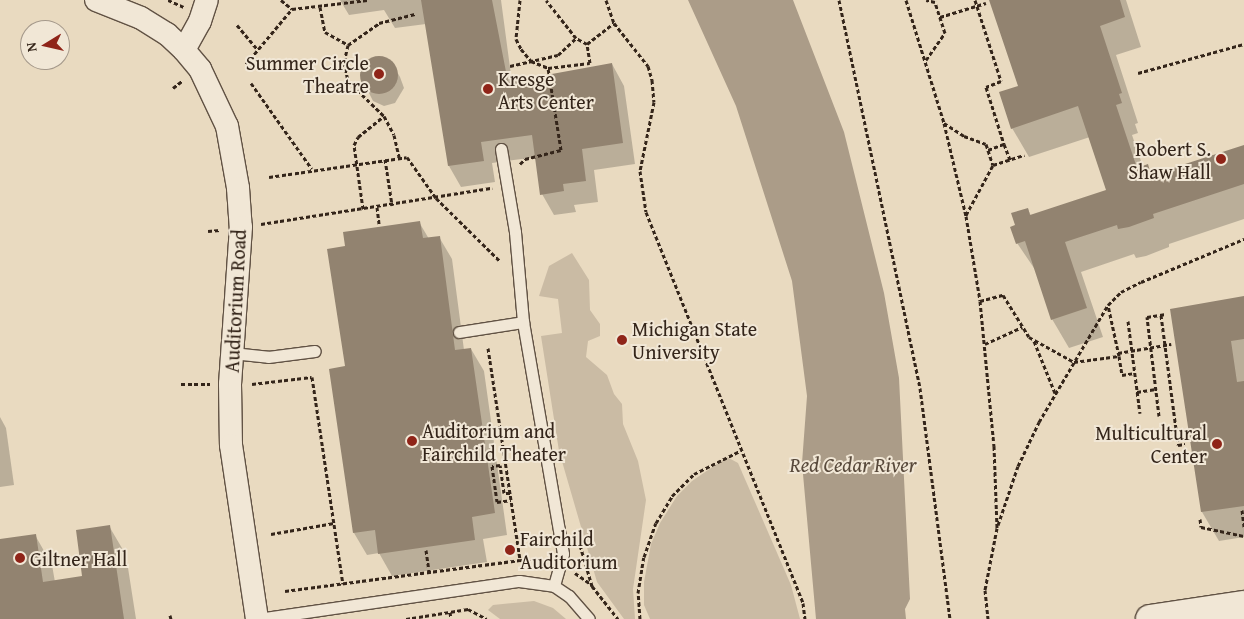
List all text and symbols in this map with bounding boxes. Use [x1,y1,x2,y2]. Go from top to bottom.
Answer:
north arrow [20,20,70,70]
text: N [21,41,42,53]
place label: Summer Circle Theatre [246,50,369,97]
place label: Kresge Arts Center [498,66,594,113]
marker: Summer Circle Theatre [373,68,385,80]
marker: Kresge Arts Center [482,83,494,95]
place label: Robert S. Shaw Hall [1128,136,1211,183]
marker: Robert S. Shaw Hall [1215,153,1227,165]
street label: Auditorium Road [219,229,251,373]
place label: Michigan State University [632,316,757,363]
marker: Michigan State University [616,334,628,346]
place label: Auditorium and Fairchild Theater [422,418,566,465]
place label: Multicultural Center [1095,420,1207,467]
marker: Auditorium and Fairchild Theater [406,435,418,447]
marker: Multicultural Center [1211,438,1223,450]
water label: Red Cedar River [790,452,916,478]
place label: Fairchild Auditorium [520,526,618,573]
marker: Fairchild Auditorium [504,544,516,556]
place label: Giltner Hall [30,546,127,570]
marker: Giltner Hall [14,552,26,564]

